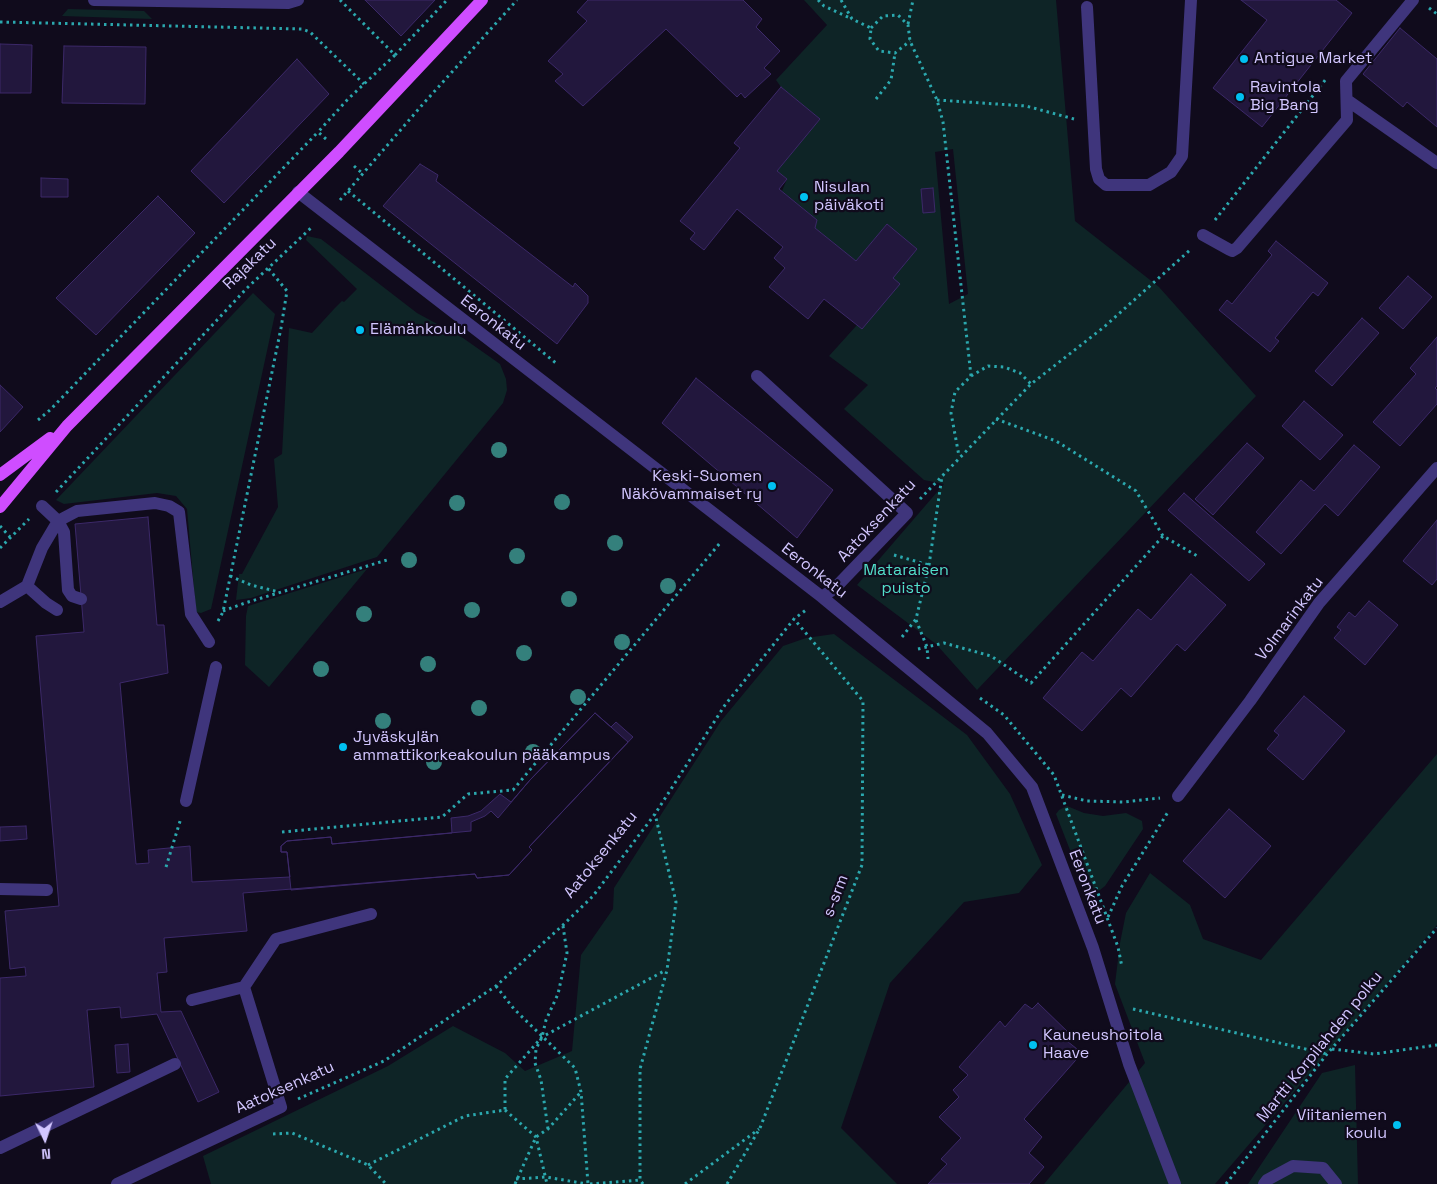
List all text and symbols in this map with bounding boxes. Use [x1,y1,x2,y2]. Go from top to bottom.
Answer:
place label: Antigue Market [1254,49,1372,69]
marker: Antigue Market [1238,53,1250,65]
place label: Ravintola Big Bang [1250,78,1321,116]
marker: Ravintola Big Bang [1234,91,1246,103]
place label: Nisulan päiväkoti [814,178,884,216]
marker: Nisulan päiväkoti [798,191,810,203]
street label: Rajakatu [219,234,281,294]
street label: Eeronkatu [456,291,530,355]
place label: Elämänkoulu [370,320,466,340]
marker: Elämänkoulu [354,324,366,336]
place label: Keski-Suomen Näkövammaiset ry [621,467,762,505]
street label: Aatoksenkatu [834,476,920,566]
marker: Keski-Suomen Näkövammaiset ry [766,480,778,492]
street label: Eeronkatu [777,539,851,603]
park label: Mataraisen puisto [863,561,949,599]
street label: Volmarinkatu [1252,573,1328,665]
place label: Jyväskylän ammattikorkeakoulun pääkampus [353,728,610,766]
marker: Jyväskylän ammattikorkeakoulun pääkampus [337,741,349,753]
street label: Aatoksenkatu [560,808,642,902]
street label: Eeronkatu [1064,847,1110,927]
street label: s-srm [819,872,853,920]
street label: Martti Korpilahden polku [1253,968,1387,1126]
place label: Kauneushoitola Haave [1043,1026,1163,1064]
marker: Kauneushoitola Haave [1027,1039,1039,1051]
street label: Aatoksenkatu [233,1058,337,1118]
place label: Viitaniemen koulu [1297,1106,1387,1144]
north arrow [20,1114,70,1164]
marker: Viitaniemen koulu [1391,1119,1403,1131]
text: N [41,1145,51,1163]

